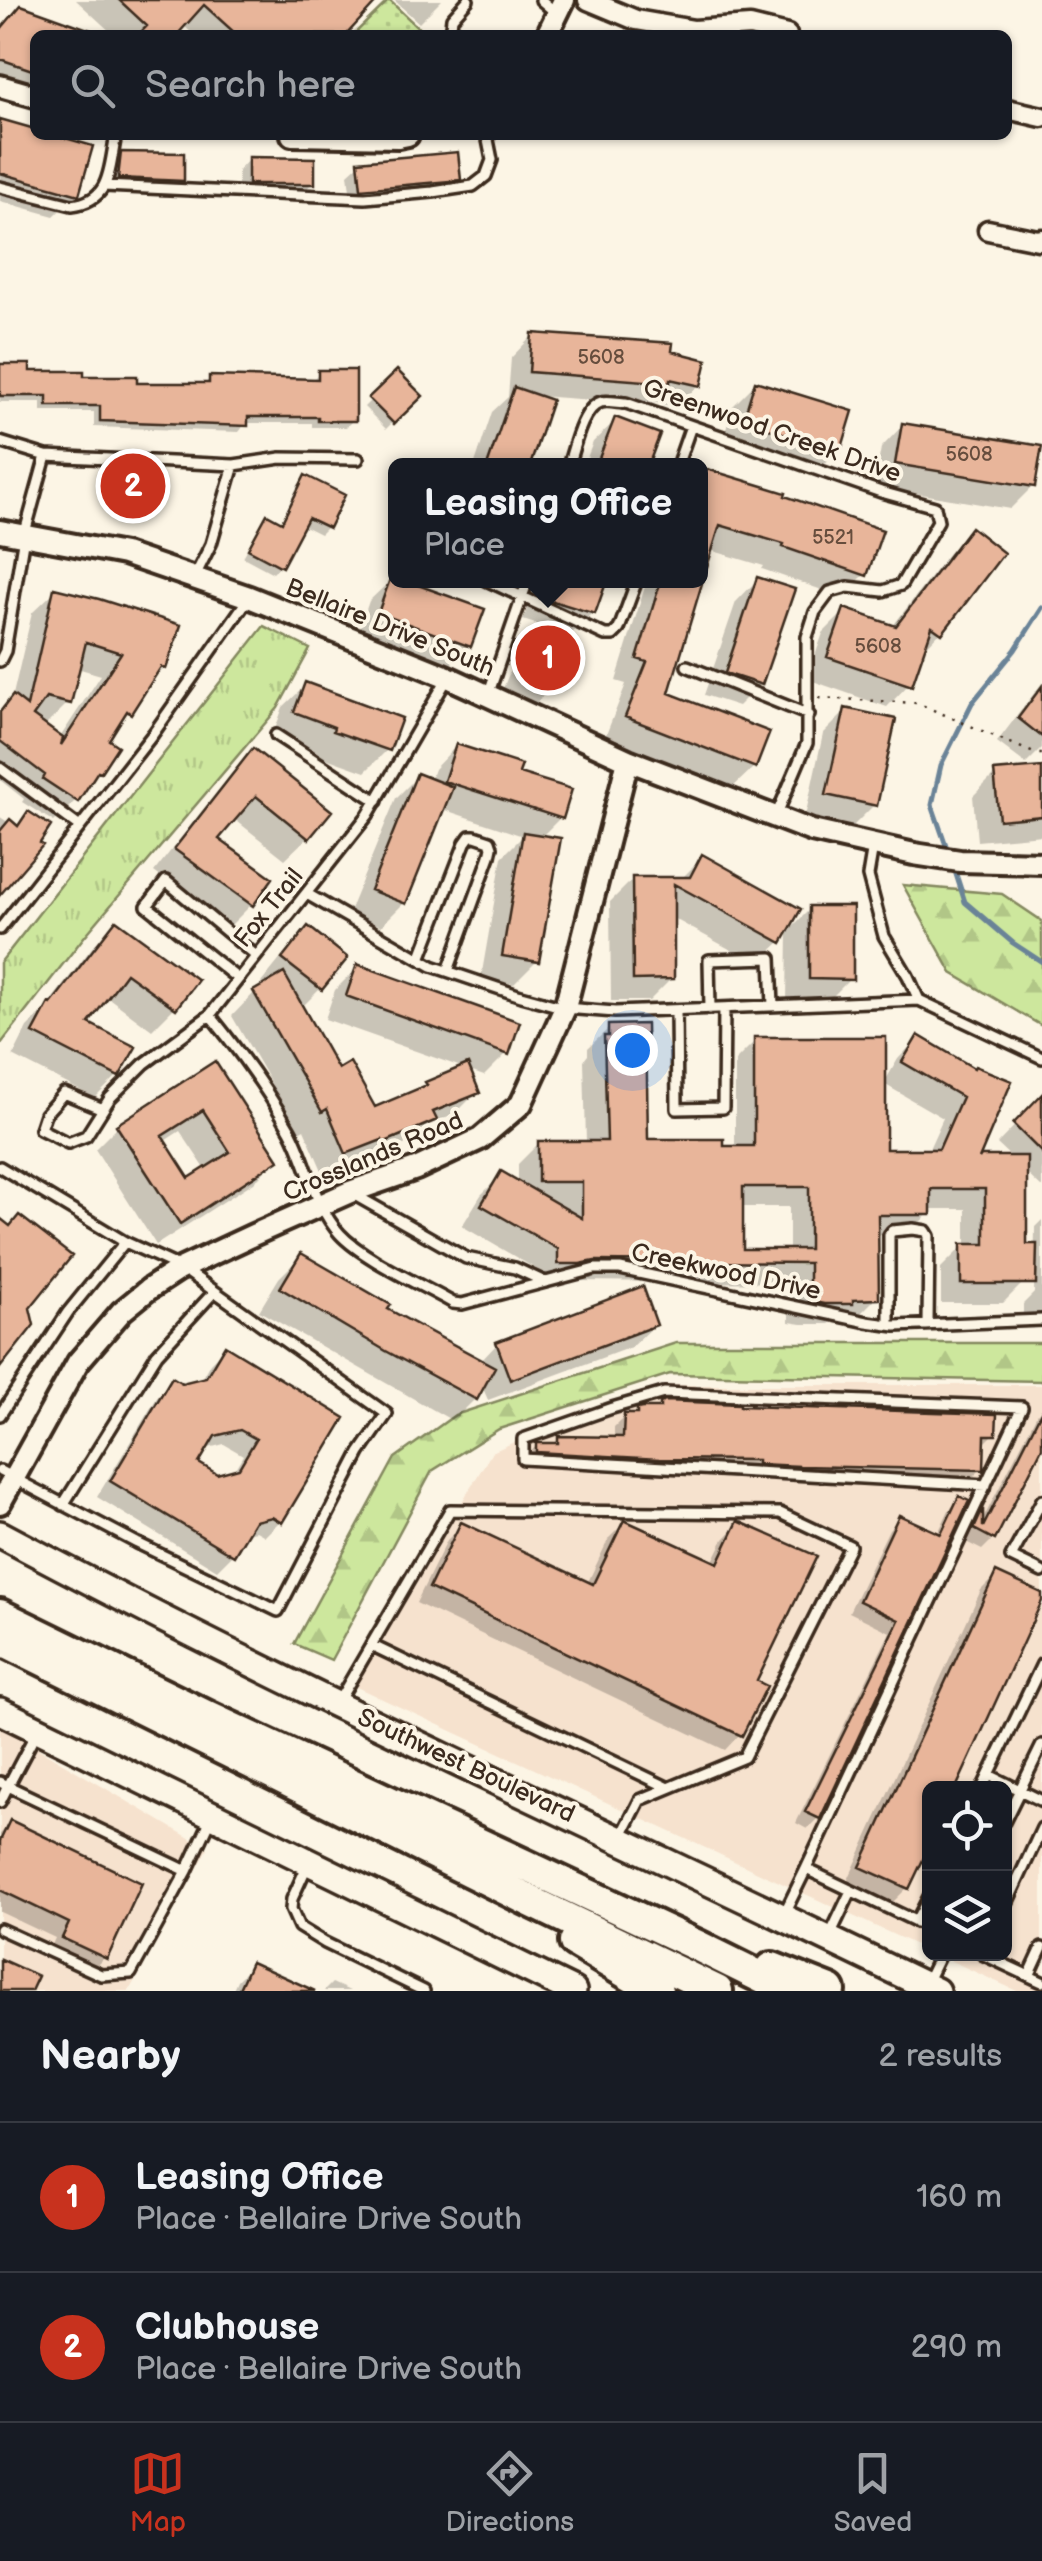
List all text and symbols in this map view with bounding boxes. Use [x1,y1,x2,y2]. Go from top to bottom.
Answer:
search box [30,30,1012,140]
icon: search [65,58,120,113]
text: Search here [145,63,356,108]
house number: 5608 [577,346,625,370]
street label: Greenwood Creek Drive [639,372,905,490]
house number: 5608 [945,443,993,467]
pin: 2 [100,448,166,524]
popup [388,458,708,588]
text: Leasing Office [424,481,672,526]
text: Place [424,526,505,565]
house number: 5521 [812,526,854,550]
street label: Bellaire Drive South [281,572,499,684]
pin: 1 [516,620,580,696]
house number: 5608 [854,635,902,659]
street label: Fox Trail [228,862,310,954]
your location [607,1025,658,1076]
street label: Crosslands Road [278,1105,468,1209]
street label: Creekwood Drive [628,1237,824,1307]
street label: Southwest Boulevard [352,1702,580,1830]
map controls [922,1781,1012,1961]
button: locate [922,1781,1012,1871]
button: layers [922,1871,1012,1961]
text: Nearby [40,2031,180,2082]
text: 2 results [878,2037,1002,2076]
text: Leasing Office [135,2155,384,2200]
text: 1 [66,2178,79,2217]
text: 160 m [916,2178,1002,2217]
text: Place · Bellaire Drive South [135,2200,522,2239]
text: Clubhouse [135,2305,319,2350]
text: 2 [63,2328,82,2367]
text: 290 m [911,2328,1002,2367]
text: Place · Bellaire Drive South [135,2350,522,2389]
tab: Map [130,2446,186,2539]
tab: Directions [445,2446,574,2539]
tab: Saved [834,2446,912,2539]

